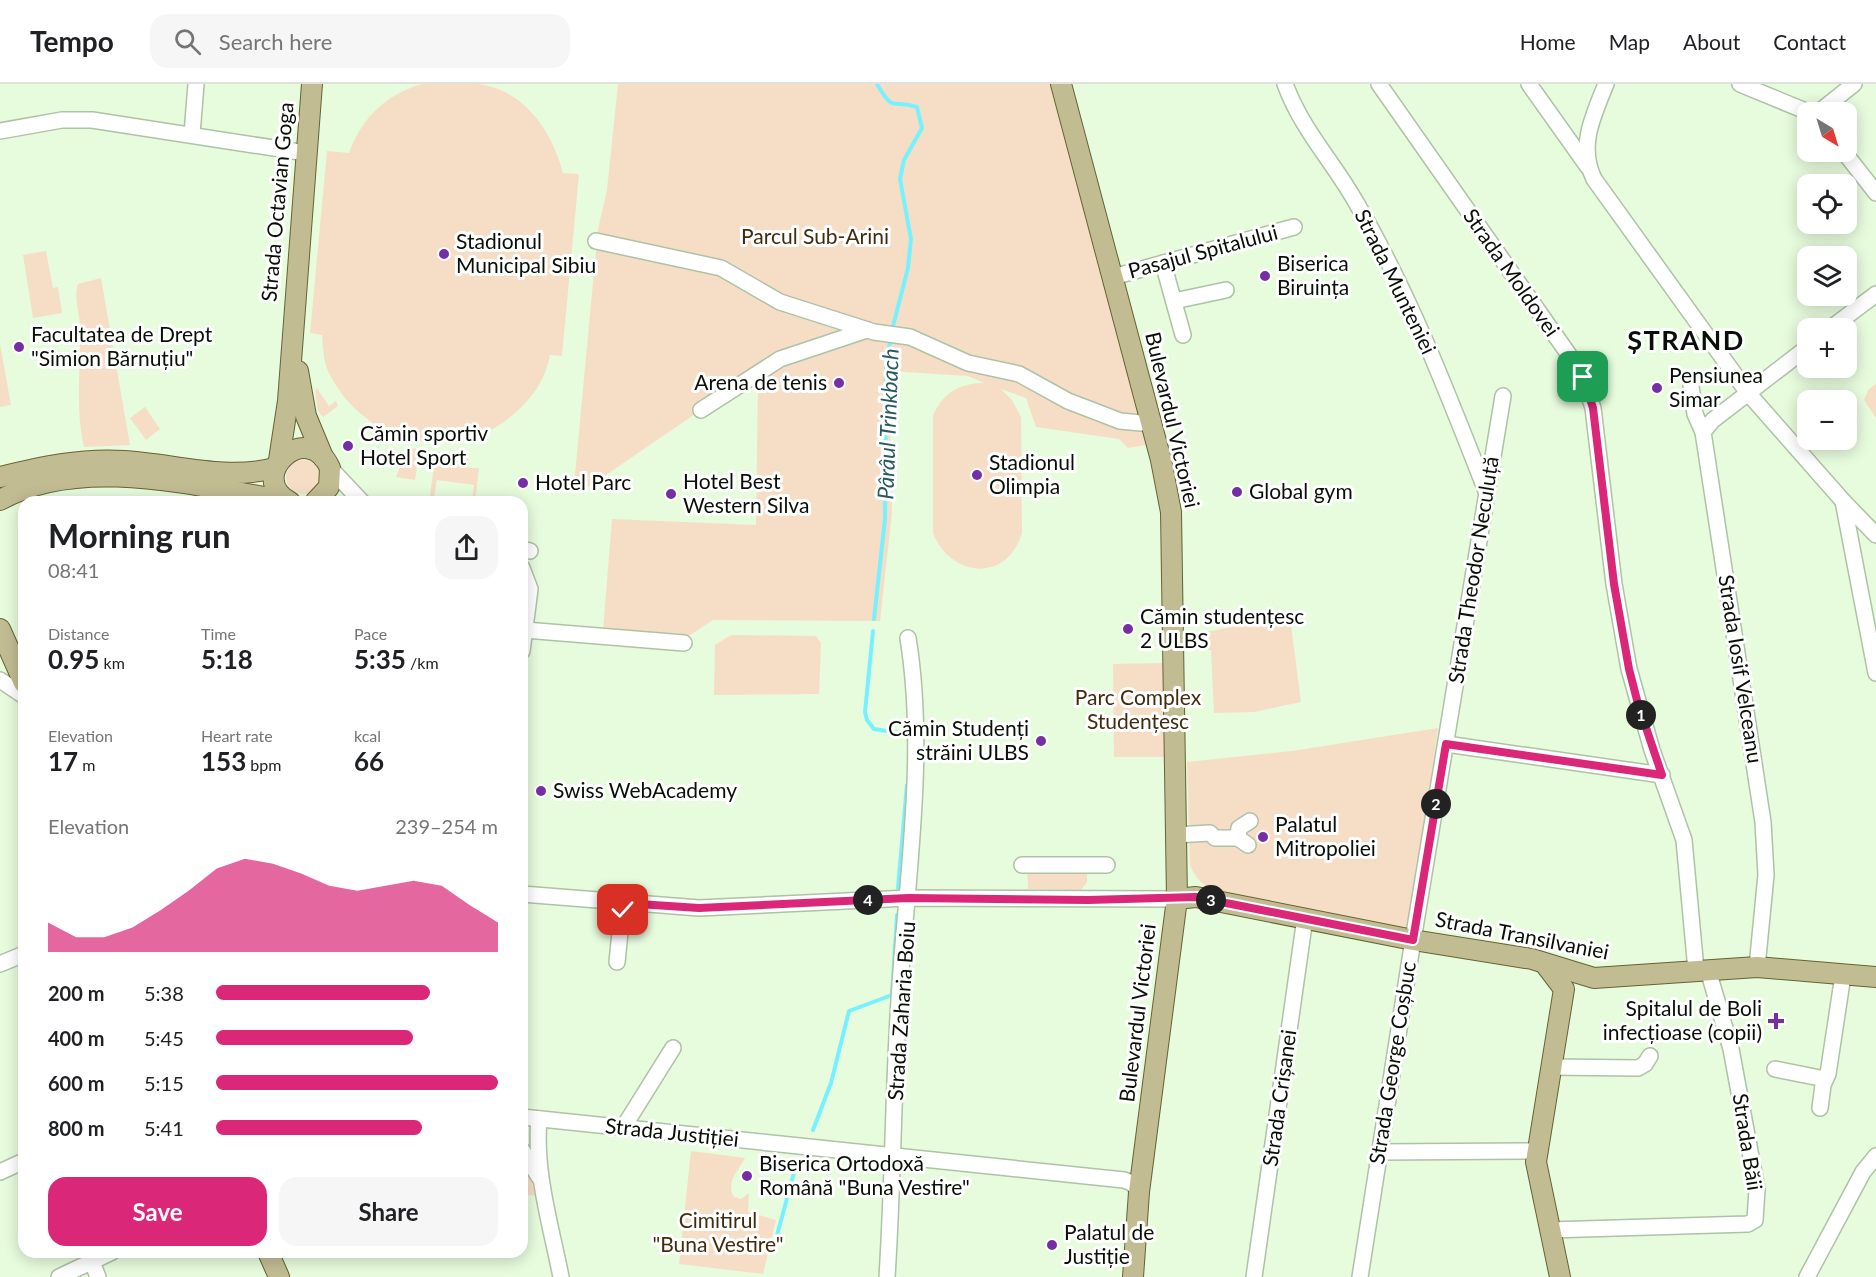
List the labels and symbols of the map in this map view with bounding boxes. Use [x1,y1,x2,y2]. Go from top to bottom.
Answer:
street label: Strada Octavian Goga [255,101,298,303]
north arrow [1797,102,1857,162]
street label: Strada Moldovei [1459,204,1565,341]
street label: Strada Munteniei [1350,205,1442,358]
street label: Pasajul Spitalului [1125,219,1280,283]
park label: Parcul Sub-Arini [741,223,889,248]
place label: Stadionul Municipal Sibiu [456,228,596,277]
marker: Stadionul Municipal Sibiu [437,247,451,261]
place label: Biserica Biruința [1277,250,1349,299]
marker: Biserica Biruința [1258,269,1272,283]
place label: Facultatea de Drept "Simion Bărnuțiu" [31,321,213,370]
district label: ȘTRAND [1627,323,1745,356]
street label: Bulevardul Victoriei [1141,329,1206,510]
marker: Facultatea de Drept "Simion Bărnuțiu" [12,340,26,354]
water label: Pârâul Trinkbach [871,348,904,500]
pin [1557,351,1608,402]
place label: Pensiunea Simar [1669,362,1763,411]
place label: Arena de tenis [694,369,827,394]
marker: Arena de tenis [832,376,846,390]
marker: Pensiunea Simar [1650,381,1664,395]
place label: Cămin sportiv Hotel Sport [360,420,488,469]
marker: Cămin sportiv Hotel Sport [341,439,355,453]
place label: Stadionul Olimpia [989,449,1075,498]
street label: Strada Theodor Neculuță [1442,454,1503,685]
place label: Hotel Best Western Silva [683,468,809,517]
marker: Stadionul Olimpia [970,468,984,482]
place label: Hotel Parc [535,469,631,494]
marker: Hotel Parc [516,476,530,490]
place label: Global gym [1249,478,1353,503]
marker: Global gym [1230,485,1244,499]
marker: Hotel Best Western Silva [664,487,678,501]
street label: Strada Iosif Velceanu [1714,573,1769,765]
place label: Cămin studențesc 2 ULBS [1140,603,1304,652]
marker: Cămin studențesc 2 ULBS [1121,622,1135,636]
park label: Parc Complex Studențesc [1075,684,1202,733]
pin: 1 [1626,700,1656,730]
place label: Cămin Studenți străini ULBS [888,715,1029,764]
marker: Cămin Studenți străini ULBS [1034,734,1048,748]
place label: Swiss WebAcademy [553,777,737,802]
marker: Swiss WebAcademy [534,784,548,798]
pin: 2 [1421,789,1451,819]
place label: Palatul Mitropoliei [1275,811,1376,860]
marker: Palatul Mitropoliei [1256,830,1270,844]
pin [597,884,648,935]
pin: 4 [853,885,883,915]
pin: 3 [1196,885,1226,915]
street label: Strada Transilvaniei [1433,905,1611,964]
street label: Strada Zaharia Boiu [882,920,919,1101]
street label: Bulevardul Victoriei [1113,922,1160,1104]
street label: Strada George Coșbuc [1363,960,1420,1166]
place label: Spitalul de Boli infecțioase (copii) [1603,995,1762,1044]
marker: Spitalul de Boli infecțioase (copii) [1767,1012,1785,1030]
street label: Strada Crișanei [1257,1028,1300,1168]
street label: Strada Băii [1728,1091,1768,1192]
street label: Strada Justiției [604,1112,740,1151]
place label: Biserica Ortodoxă Română "Buna Vestire" [759,1150,970,1199]
marker: Biserica Ortodoxă Română "Buna Vestire" [740,1169,754,1183]
park label: Cimitirul "Buna Vestire" [652,1207,784,1256]
place label: Palatul de Justiție [1064,1219,1154,1268]
marker: Palatul de Justiție [1045,1238,1059,1252]

